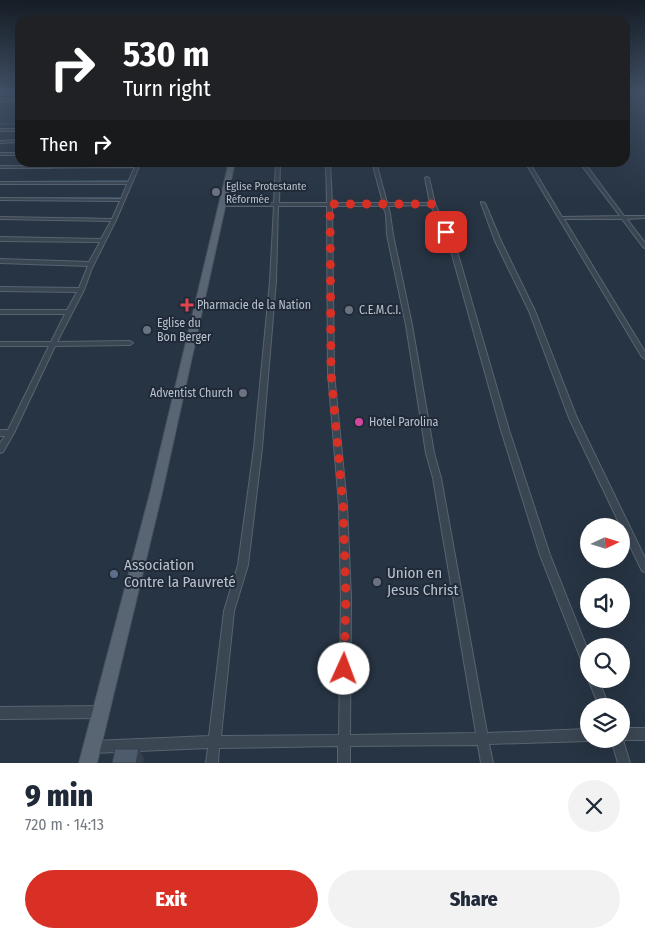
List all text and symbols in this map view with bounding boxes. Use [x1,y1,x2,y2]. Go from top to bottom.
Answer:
text: 530 m [123,33,210,75]
icon: right [40,35,105,100]
text: Turn right [123,75,211,102]
icon: right [88,130,116,158]
text: Then [40,133,78,156]
place label: Eglise Protestante Réformée [226,180,307,206]
marker: Eglise Protestante Réformée [210,186,222,198]
pin [425,211,467,253]
icon: arrive [432,218,460,246]
place label: Pharmacie de la Nation [197,298,311,312]
marker: Pharmacie de la Nation [181,299,193,311]
place label: C.E.M.C.I. [359,303,401,317]
marker: C.E.M.C.I. [343,304,355,316]
place label: Eglise du Bon Berger [157,316,212,344]
marker: Eglise du Bon Berger [141,324,153,336]
place label: Adventist Church [150,386,233,400]
marker: Adventist Church [237,387,249,399]
place label: Hotel Parolina [369,415,438,429]
marker: Hotel Parolina [353,416,365,428]
north arrow [580,518,630,568]
map controls [580,518,630,748]
place label: Association Contre la Pauvreté [124,556,236,591]
place label: Union en Jesus Christ [387,564,458,599]
marker: Association Contre la Pauvreté [108,568,120,580]
marker: Union en Jesus Christ [371,576,383,588]
button: sound [580,578,630,628]
button: search [580,638,630,688]
position arrow [317,642,369,694]
button: layers [580,698,630,748]
text: 9 min [25,778,93,814]
button: close [568,780,620,832]
text: 720 m · 14:13 [25,815,104,834]
button: Exit [25,870,318,928]
button: Share [328,870,620,928]

